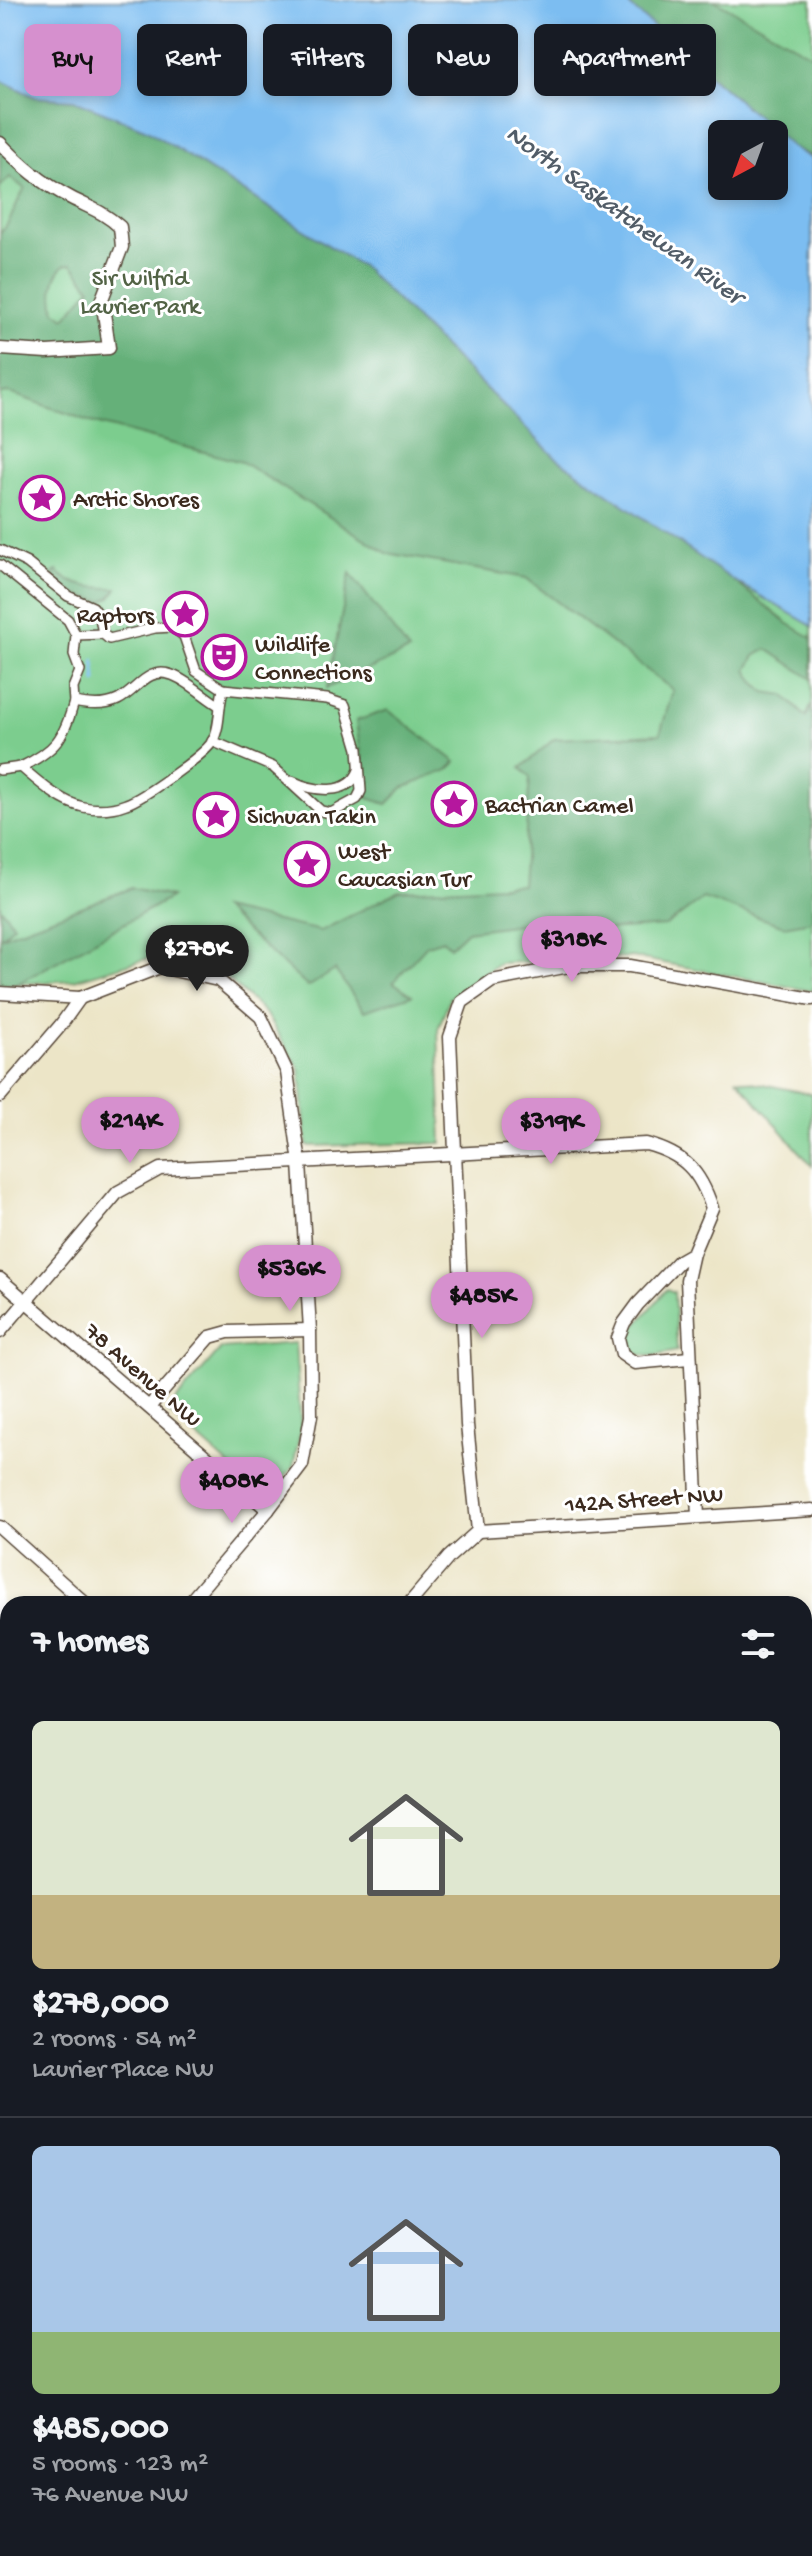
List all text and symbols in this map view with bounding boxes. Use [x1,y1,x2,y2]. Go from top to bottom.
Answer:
chip: Buy [24,24,121,96]
chip: Rent [137,24,247,96]
chip: Filters [263,24,392,96]
chip: New [408,24,518,96]
chip: Apartment [534,24,716,96]
water label: North Saskatchewan River [499,120,752,316]
north arrow [708,120,788,200]
map controls [708,120,788,200]
park label: Sir Wilfrid Laurier Park [80,266,202,323]
place icon: Arctic Shores [18,474,66,522]
place label: Arctic Shores [73,487,200,516]
place icon: Raptors [161,590,209,638]
place label: Raptors [77,603,155,632]
place label: Wildlife Connections [255,632,373,689]
theatre icon: Wildlife Connections [200,633,248,681]
place icon: Bactrian Camel [430,780,478,828]
place icon: Sichuan Takin [192,791,240,839]
place label: Bactrian Camel [484,793,634,822]
place label: Sichuan Takin [247,804,377,833]
place label: West Caucasian Tur [338,839,473,896]
place icon: West Caucasian Tur [283,840,331,888]
pin: $318K [516,916,628,984]
pin: $278K [141,925,253,993]
text: $318K [540,926,604,957]
text: $278K [164,935,230,966]
pin: $214K [74,1097,186,1165]
pin: $319K [495,1098,607,1166]
text: $214K [99,1107,161,1138]
text: $319K [519,1108,583,1139]
pin: $536K [234,1245,346,1313]
text: $536K [257,1255,323,1286]
pin: $485K [426,1272,538,1340]
text: $485K [449,1282,515,1313]
street label: 78 Avenue NW [77,1317,206,1435]
pin: $408K [176,1457,288,1525]
text: $408K [198,1467,266,1498]
street label: 142A Street NW [563,1482,724,1522]
icon: filters [736,1622,780,1666]
text: 7 homes [32,1624,148,1664]
icon: home [334,1773,478,1917]
text: $278,000 [32,1985,169,2025]
text: 2 rooms · 54 m² [32,2025,197,2056]
text: Laurier Place NW [32,2056,214,2087]
icon: home [334,2198,478,2342]
text: $485,000 [32,2410,168,2450]
text: 5 rooms · 123 m² [32,2450,208,2481]
text: 76 Avenue NW [32,2481,188,2512]

